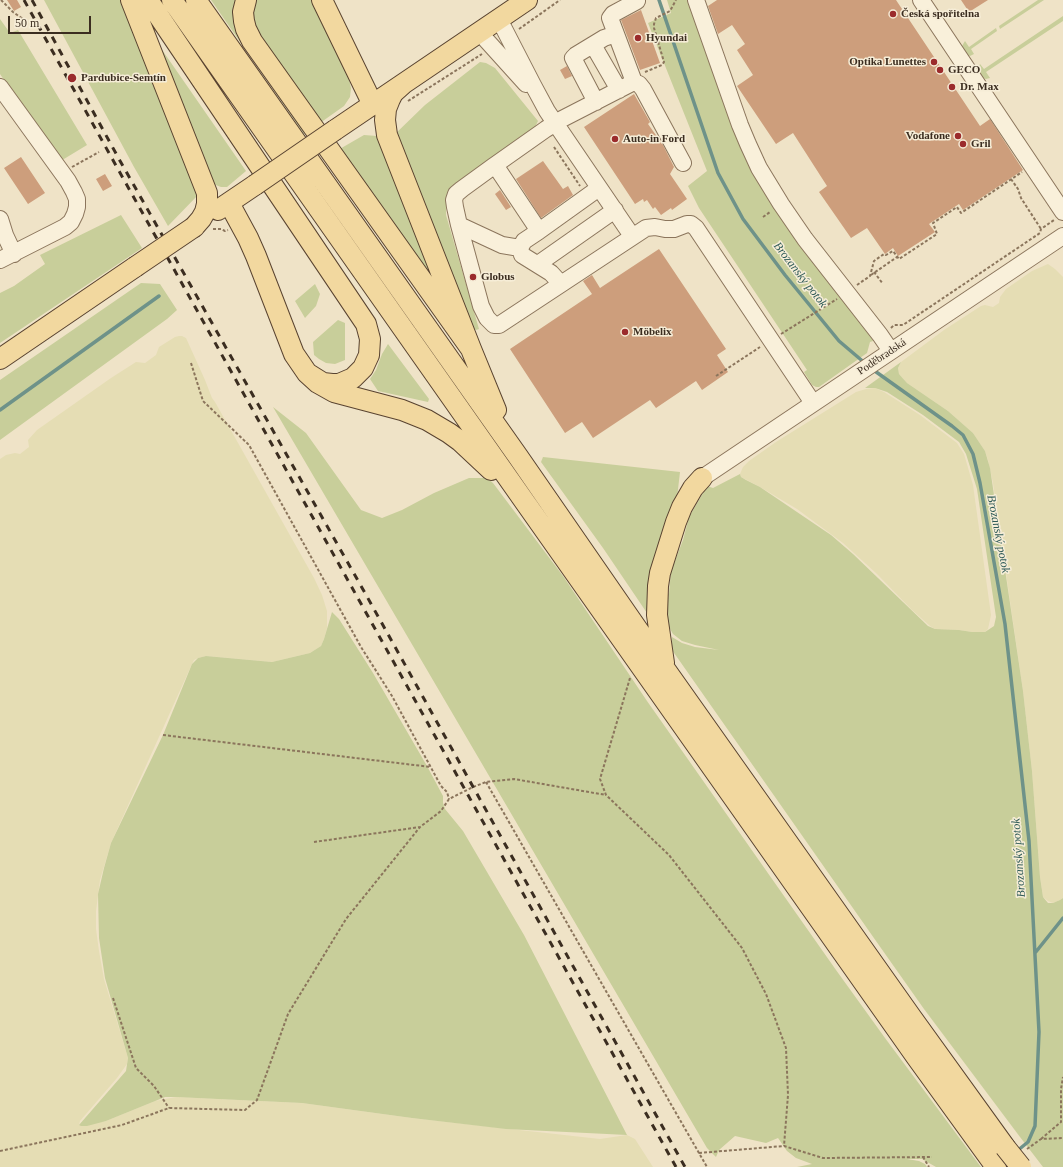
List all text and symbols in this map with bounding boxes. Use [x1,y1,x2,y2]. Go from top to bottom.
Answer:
place label: Česká spořitelna [901,7,980,21]
scale bar [10,8,93,34]
marker: Česká spořitelna [888,9,898,19]
text: 50 m [15,16,39,30]
place label: Hyundai [646,31,687,45]
marker: Hyundai [633,33,643,43]
place label: Optika Lunettes [849,55,926,69]
marker: Optika Lunettes [929,57,939,67]
place label: GECO [948,63,980,77]
marker: GECO [935,65,945,75]
place label: Pardubice-Semtín [81,71,166,85]
marker: Pardubice-Semtín [66,72,78,84]
place label: Dr. Max [960,80,999,94]
marker: Dr. Max [947,82,957,92]
place label: Vodafone [906,129,950,143]
marker: Vodafone [953,131,963,141]
place label: Auto-in Ford [623,132,685,146]
marker: Auto-in Ford [610,134,620,144]
place label: Gril [971,137,991,151]
marker: Gril [958,139,968,149]
water label: Brozanský potok [770,239,830,311]
place label: Globus [481,270,515,284]
marker: Globus [468,272,478,282]
place label: Möbelix [633,325,671,339]
marker: Möbelix [620,327,630,337]
street label: Poděbradská [855,336,909,378]
water label: Brozanský potok [983,494,1013,574]
water label: Brozanský potok [1009,818,1029,898]

